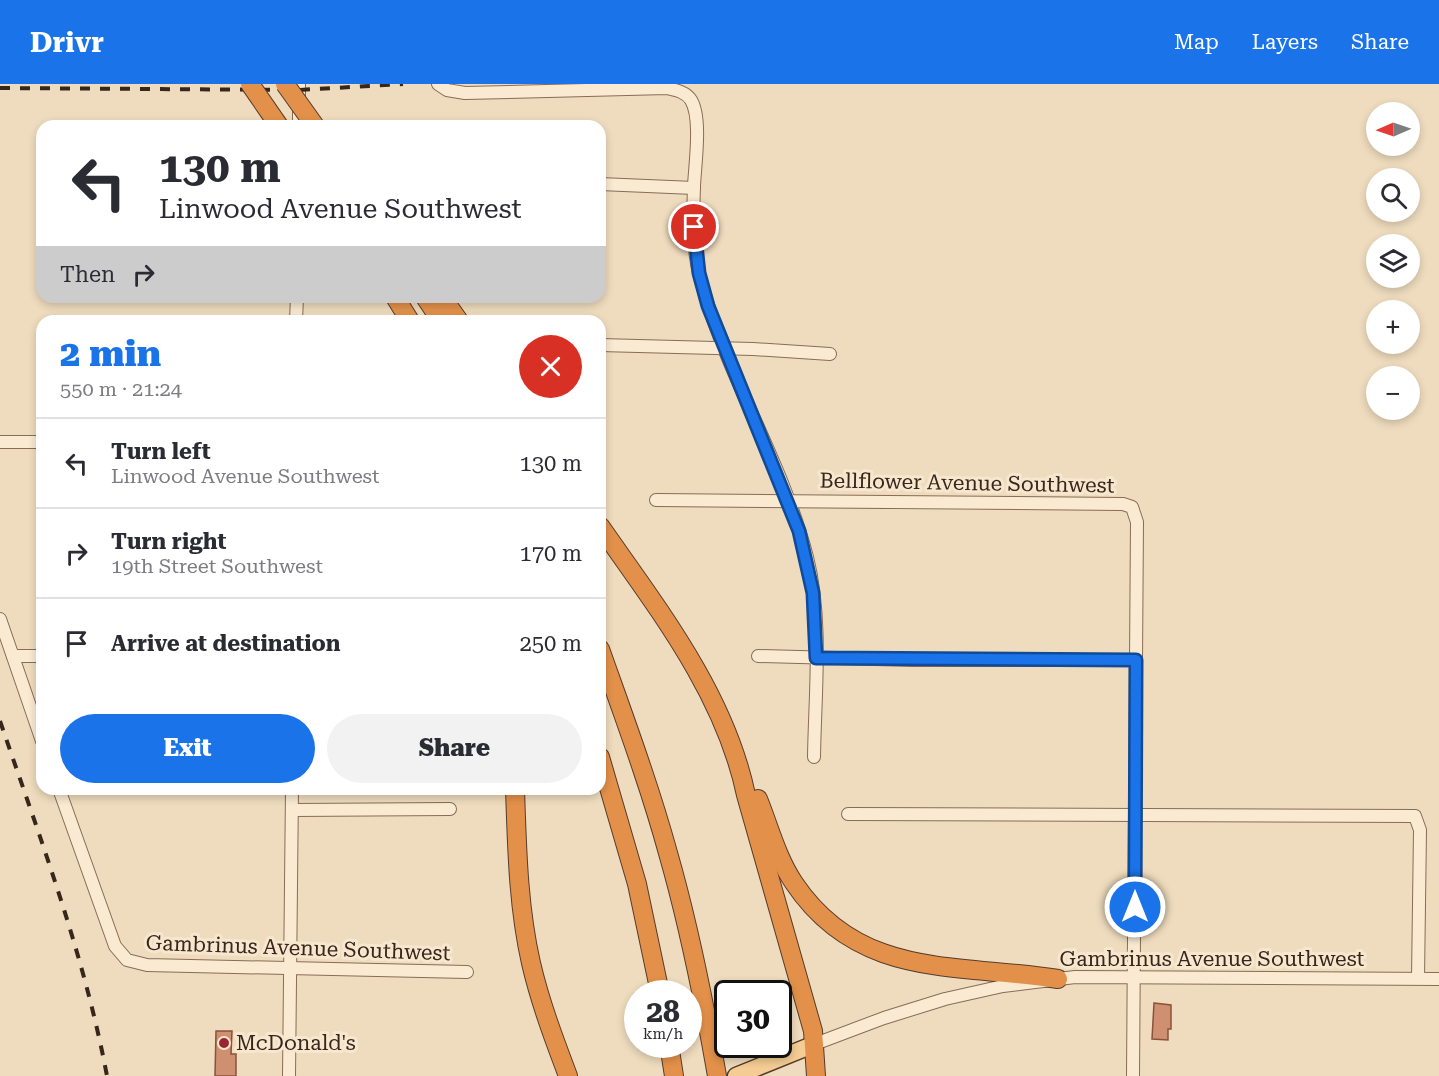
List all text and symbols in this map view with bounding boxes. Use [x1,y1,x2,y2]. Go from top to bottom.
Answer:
text: Drivr [30,26,104,59]
text: Map [1174,30,1219,54]
text: Layers [1252,30,1318,54]
text: Share [1351,30,1409,54]
north arrow [1366,102,1420,156]
map controls [1366,102,1420,420]
text: 130 m [159,143,281,192]
icon: left [60,144,138,222]
button: search [1366,168,1420,222]
text: Linwood Avenue Southwest [159,193,522,225]
pin [668,201,719,252]
icon: arrive [677,210,710,243]
button: layers [1366,234,1420,288]
icon: right [127,258,160,291]
text: Then [60,262,115,287]
button: + [1366,300,1420,354]
text: 2 min [60,333,161,375]
button: close [519,335,582,398]
button: − [1366,366,1420,420]
text: 550 m · 21:24 [60,377,182,401]
text: Turn left [111,439,211,464]
icon: left [60,447,93,480]
text: 130 m [519,451,582,476]
text: Linwood Avenue Southwest [111,464,380,488]
street label: Bellflower Avenue Southwest [819,468,1115,498]
text: Turn right [111,529,226,554]
icon: right [60,537,93,570]
text: 170 m [519,541,582,566]
text: 19th Street Southwest [111,554,323,578]
icon: arrive [60,627,93,660]
text: Arrive at destination [111,631,340,656]
text: 250 m [519,631,582,656]
button: Exit [60,714,315,783]
button: Share [327,714,582,783]
position arrow [1103,875,1167,939]
street label: Gambrinus Avenue Southwest [145,931,451,965]
street label: Gambrinus Avenue Southwest [1060,947,1365,971]
speed limit sign: 30 [714,980,792,1058]
text: 28 [646,994,680,1029]
text: km/h [643,1025,683,1043]
place label: McDonald's [236,1031,356,1055]
marker: McDonald's [217,1036,231,1050]

